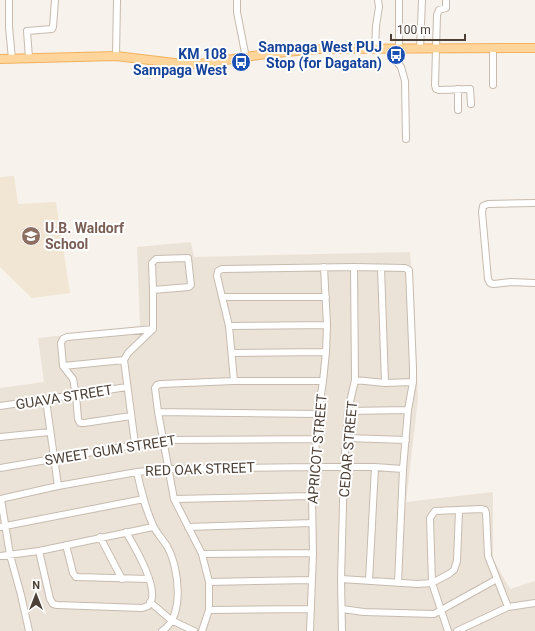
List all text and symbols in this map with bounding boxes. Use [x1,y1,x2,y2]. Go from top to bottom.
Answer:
scale bar [391,16,465,42]
text: 100 m [397,23,431,37]
place label: Sampaga West PUJ Stop (for Dagatan) [258,39,382,72]
bus stop icon: Sampaga West PUJ Stop (for Dagatan) [385,44,407,66]
place label: KM 108 Sampaga West [133,46,227,78]
bus stop icon: KM 108 Sampaga West [230,51,252,73]
place label: U.B. Waldorf School [45,220,125,252]
school or university icon: U.B. Waldorf School [20,225,42,247]
street label: GUAVA STREET [14,381,114,413]
street label: APRICOT STREET [304,393,330,505]
street label: CEDAR STREET [336,399,360,498]
street label: SWEET GUM STREET [43,432,177,468]
street label: RED OAK STREET [145,459,256,479]
north arrow [16,575,56,615]
text: N [32,579,40,592]

